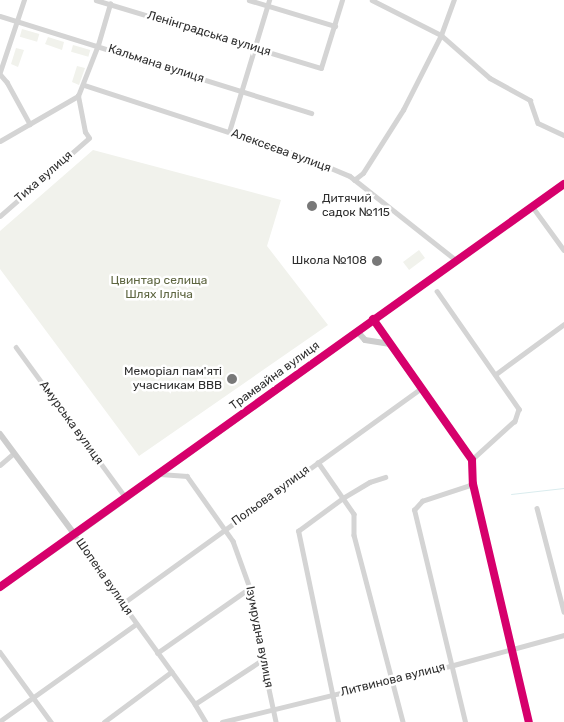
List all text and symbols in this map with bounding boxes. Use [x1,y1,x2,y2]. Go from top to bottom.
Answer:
street label: Ленінградська вулиця [145,8,273,60]
street label: Кальмана вулиця [106,42,206,86]
street label: Алексєєва вулиця [229,126,333,176]
street label: Тиха вулиця [12,148,76,206]
place label: Дитячий садок №115 [322,192,390,220]
marker: Дитячий садок №115 [306,200,318,212]
place label: Школа №108 [292,254,367,268]
marker: Школа №108 [371,255,383,267]
park label: Цвинтар селища Шлях Ілліча [111,274,207,302]
street label: Трамвайна вулиця [227,339,323,413]
place label: Меморіал пам'яті учасникам ВВВ [124,365,222,393]
marker: Меморіал пам'яті учасникам ВВВ [226,373,238,385]
street label: Амурська вулиця [36,378,106,468]
street label: Польова вулиця [229,463,313,529]
street label: Шопена вулиця [72,536,136,618]
street label: Ізумрудна вулиця [242,585,276,689]
street label: Литвинова вулиця [339,660,447,700]

